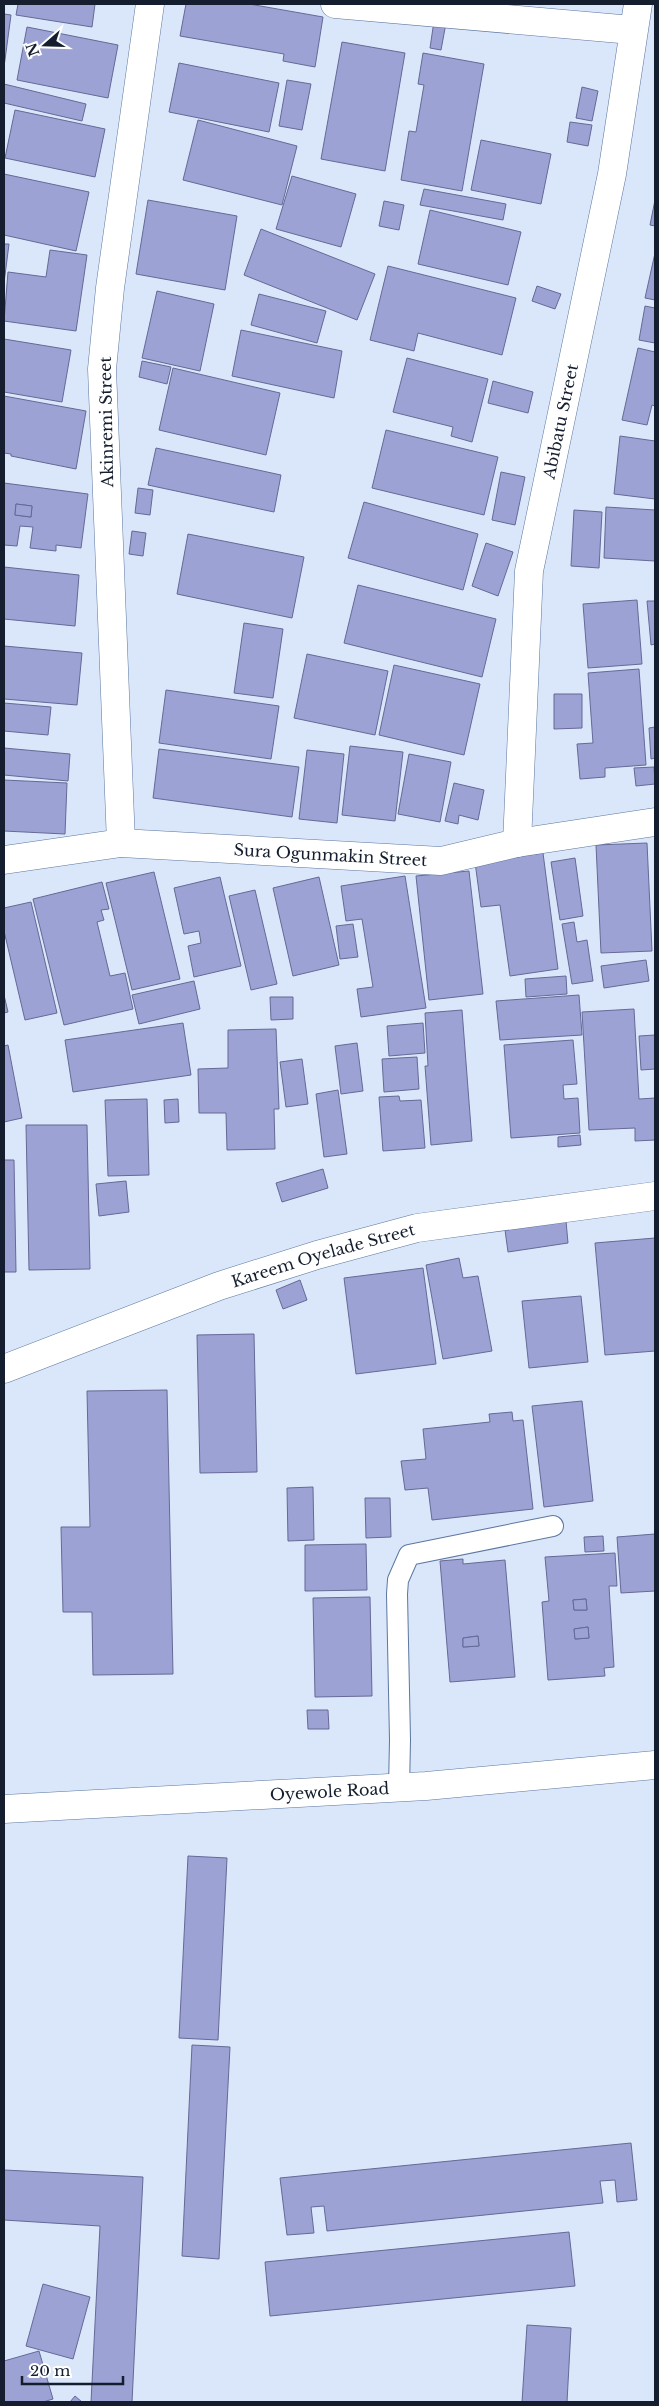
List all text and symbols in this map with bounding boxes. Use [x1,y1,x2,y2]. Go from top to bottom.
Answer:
north arrow [20,20,70,70]
text: N [22,40,43,59]
street label: Akinremi Street [95,356,117,489]
street label: Abibatu Street [538,362,582,482]
street label: Sura Ogunmakin Street [233,839,428,870]
street label: Kareem Oyelade Street [229,1219,417,1291]
street label: Oyewole Road [269,1778,390,1804]
scale bar [22,2354,124,2386]
text: 20 m [30,2361,70,2380]

